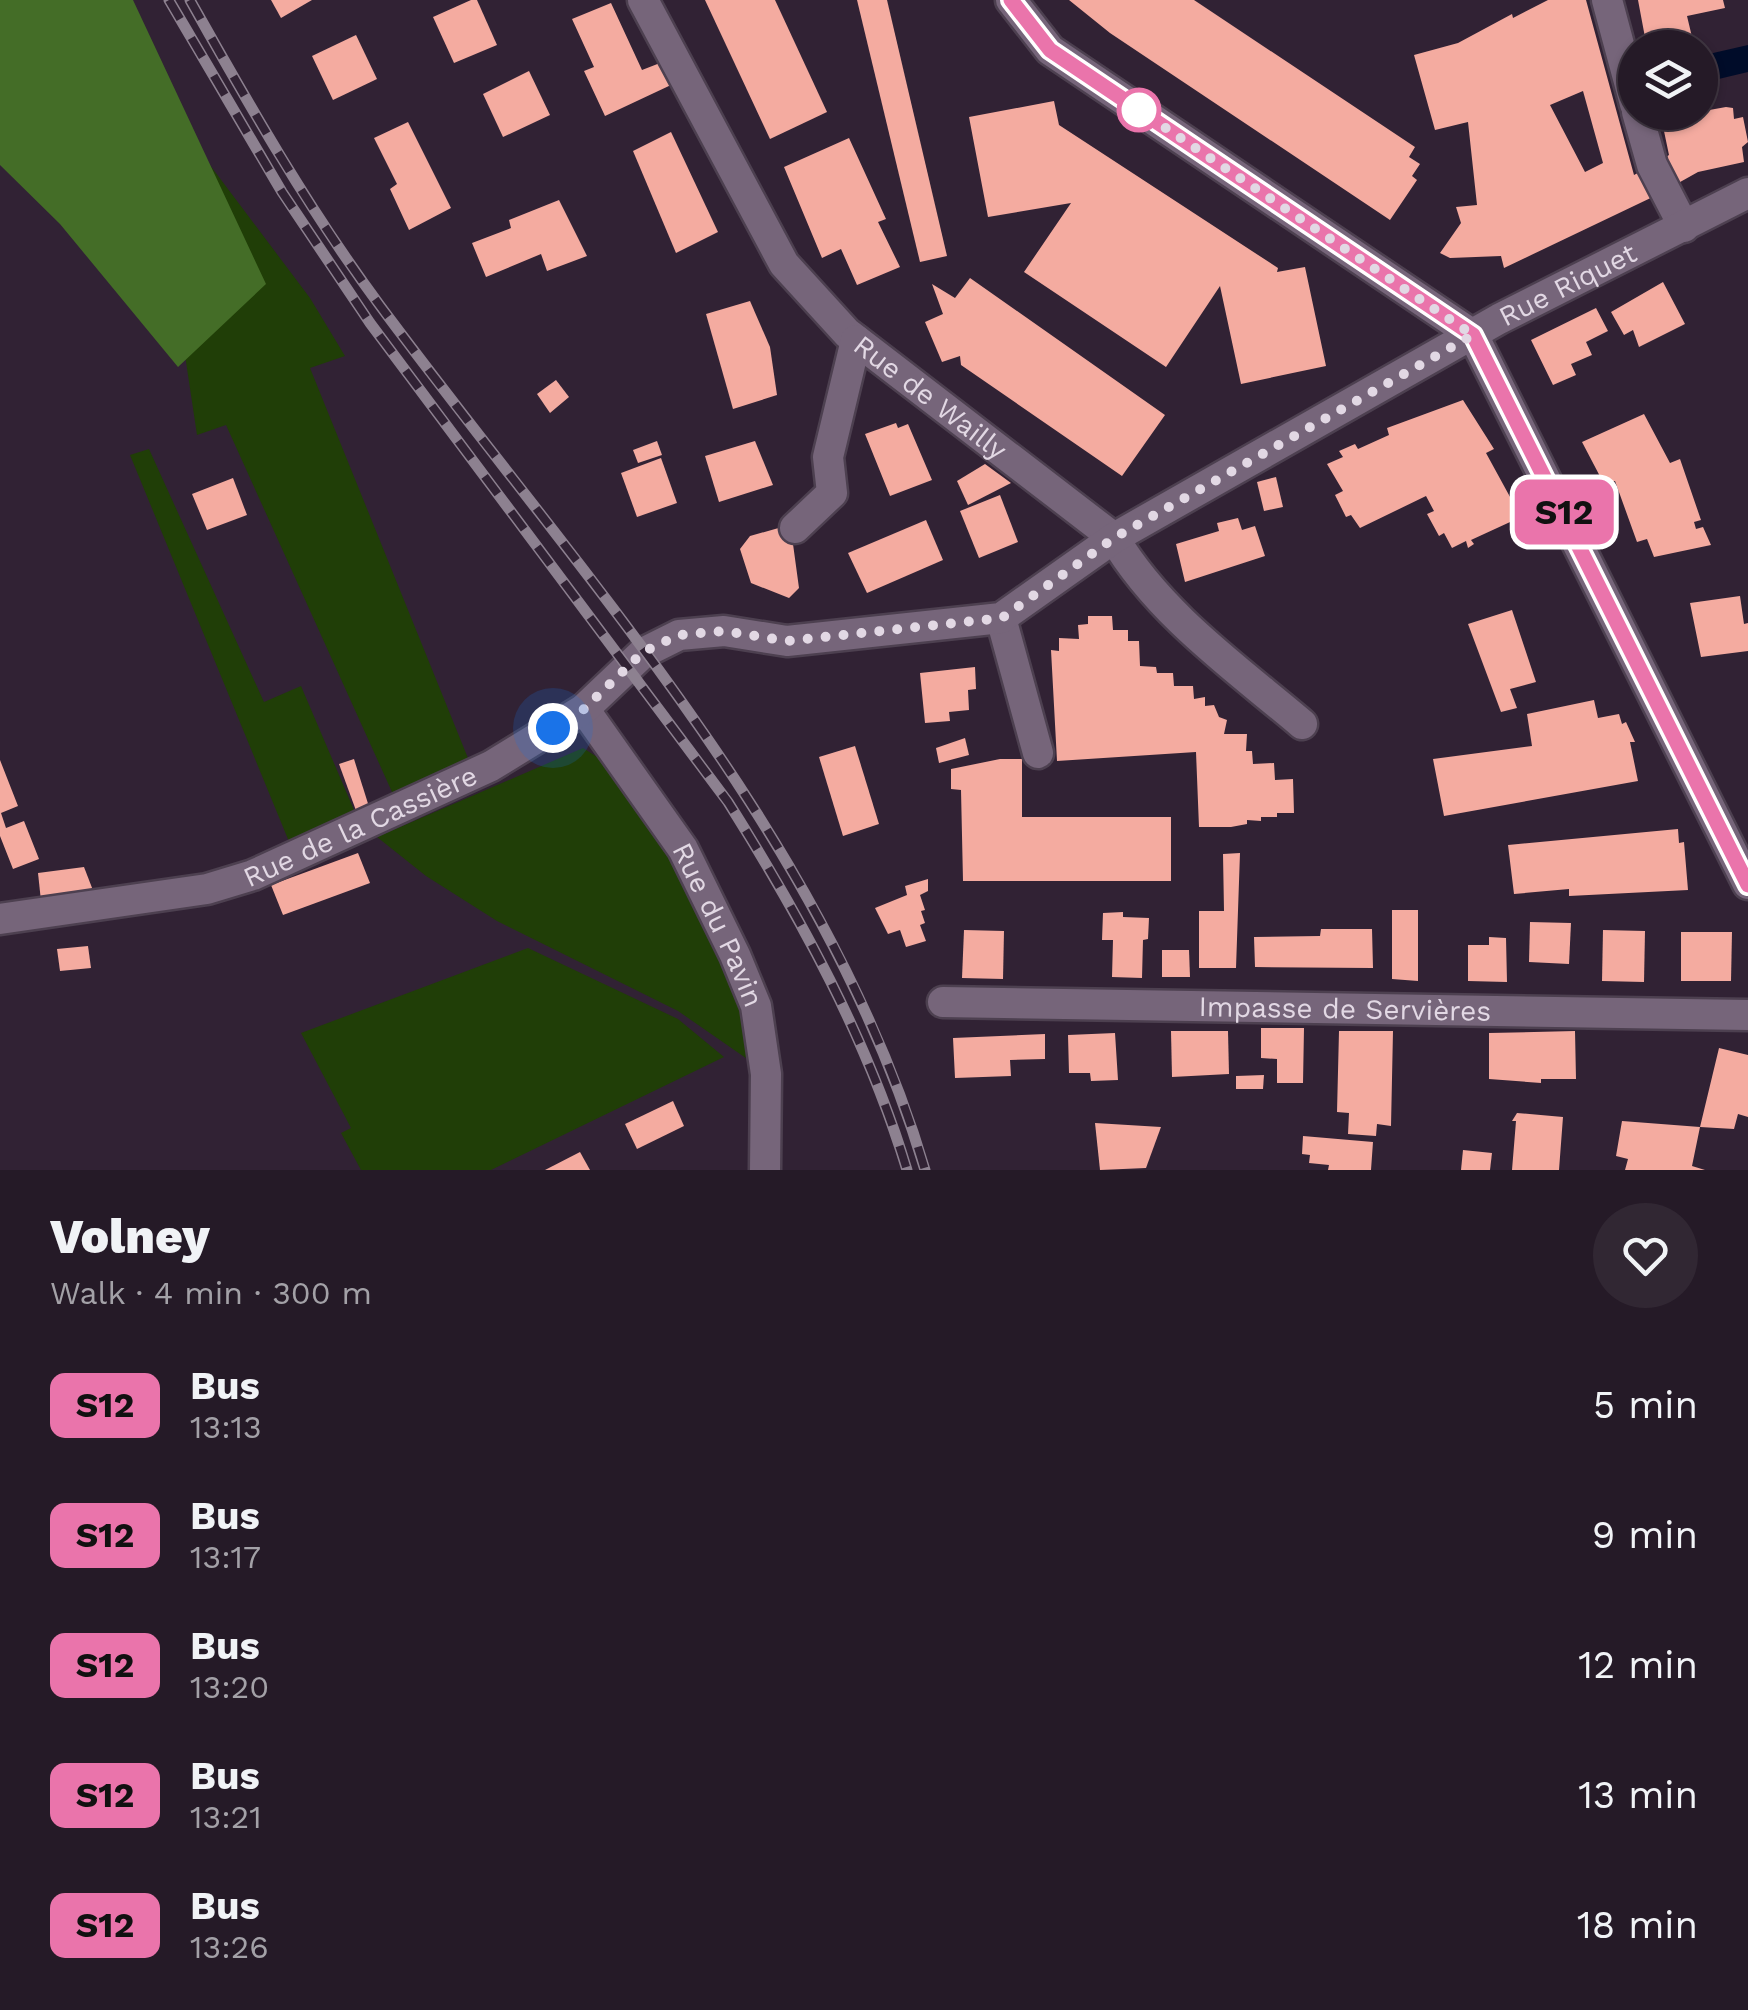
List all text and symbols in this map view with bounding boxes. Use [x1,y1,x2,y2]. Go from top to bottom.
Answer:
map controls [1618,30,1718,130]
button: layers [1618,30,1718,130]
unlabelled marker [1118,89,1160,131]
street label: Rue Riquet [1493,236,1642,333]
street label: Rue de Wailly [848,328,1014,467]
line badge: S12 [1506,480,1622,544]
text: S12 [1535,491,1593,533]
your location [528,703,578,753]
street label: Rue de la Cassière [238,758,482,894]
street label: Rue du Pavin [666,837,771,1011]
street label: Impasse de Servières [1198,990,1491,1027]
button: heart [1593,1203,1698,1308]
text: Volney [50,1208,210,1265]
text: Walk · 4 min · 300 m [50,1274,372,1312]
text: Bus [190,1364,260,1408]
text: 5 min [1593,1383,1698,1427]
text: S12 [76,1384,134,1426]
text: 13:13 [190,1408,262,1446]
text: Bus [190,1494,260,1538]
text: 9 min [1592,1513,1698,1557]
text: S12 [76,1514,134,1556]
text: 13:17 [190,1538,261,1576]
text: Bus [190,1624,260,1668]
text: 12 min [1578,1643,1698,1687]
text: S12 [76,1644,134,1686]
text: 13:20 [190,1668,269,1706]
text: Bus [190,1754,260,1798]
text: 13 min [1578,1773,1698,1817]
text: S12 [76,1774,134,1816]
text: 13:21 [190,1798,262,1836]
text: Bus [190,1884,260,1928]
text: 18 min [1577,1903,1698,1947]
text: S12 [76,1904,134,1946]
text: 13:26 [190,1928,269,1966]

